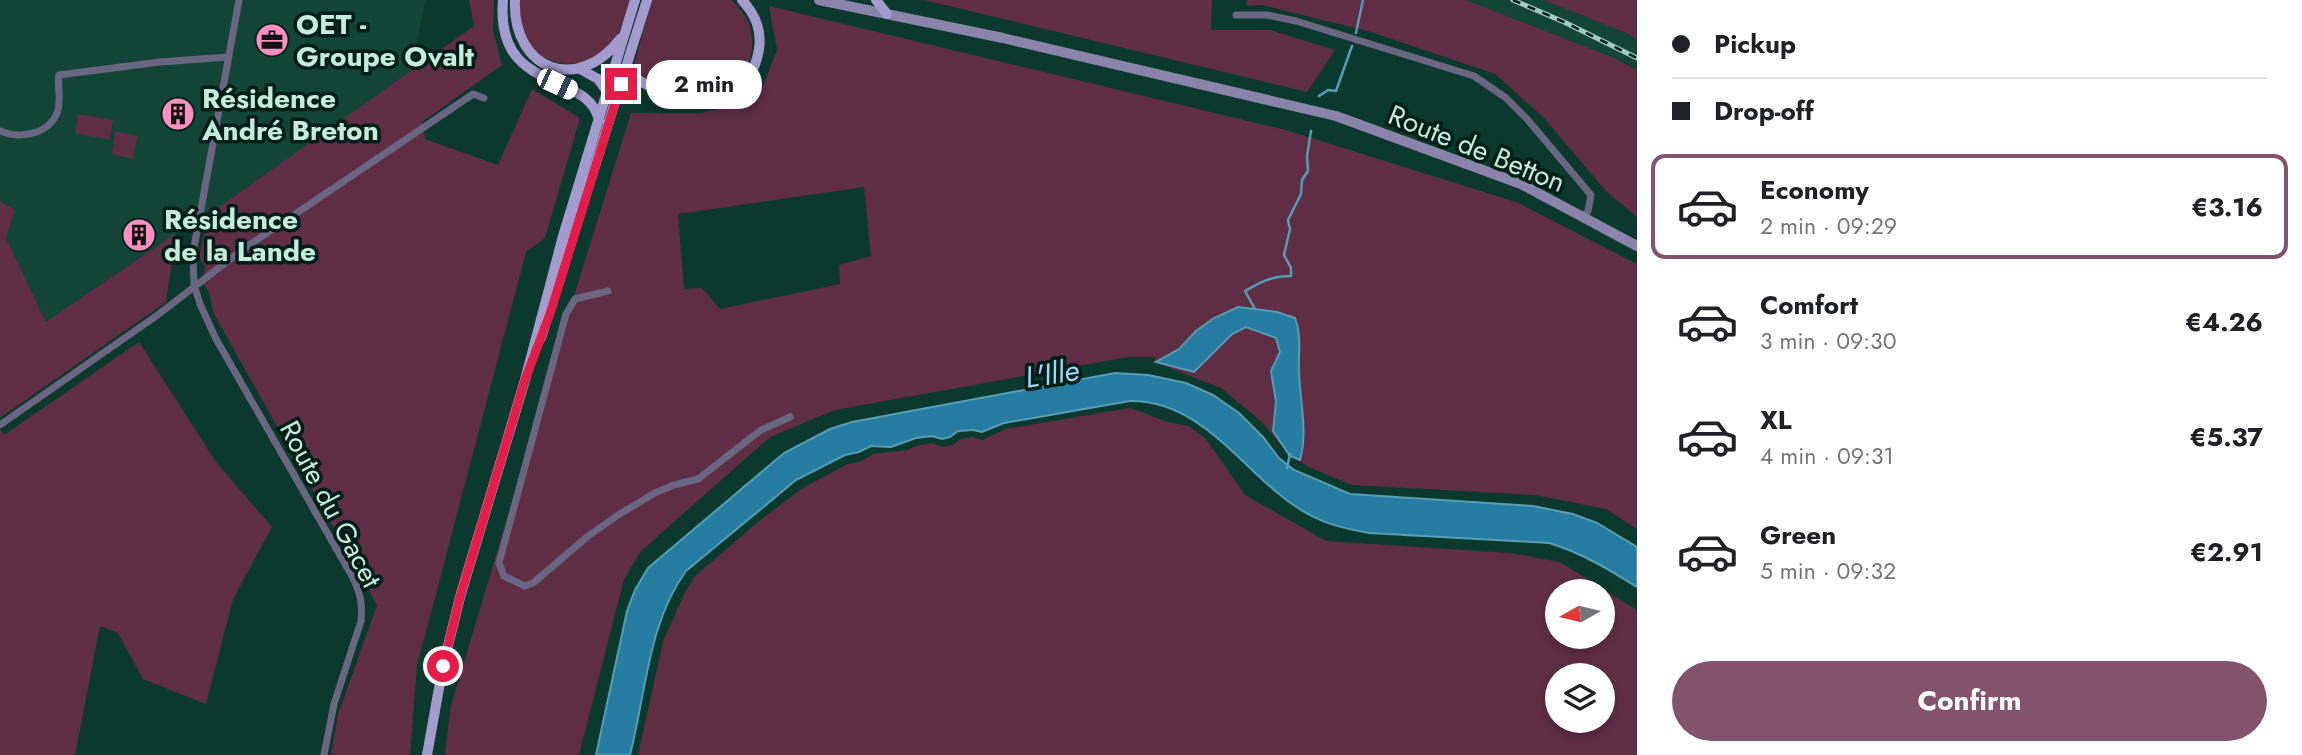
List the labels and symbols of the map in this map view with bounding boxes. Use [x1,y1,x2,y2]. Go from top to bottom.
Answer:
place label: OET - Groupe Ovalt [296,4,474,77]
office icon: OET - Groupe Ovalt [253,21,291,59]
callout: 2 min [646,60,761,108]
car [534,66,581,102]
route end [605,68,637,100]
place label: Résidence André Breton [201,78,379,151]
street label: Route de Betton [1382,94,1571,203]
building icon: Résidence André Breton [159,95,197,133]
place label: Résidence de la Lande [164,199,316,272]
building icon: Résidence de la Lande [120,216,158,254]
water label: L'Ille [1022,348,1082,399]
street label: Route du Gacet [269,413,392,595]
north arrow [1545,579,1615,649]
route start [427,650,459,682]

